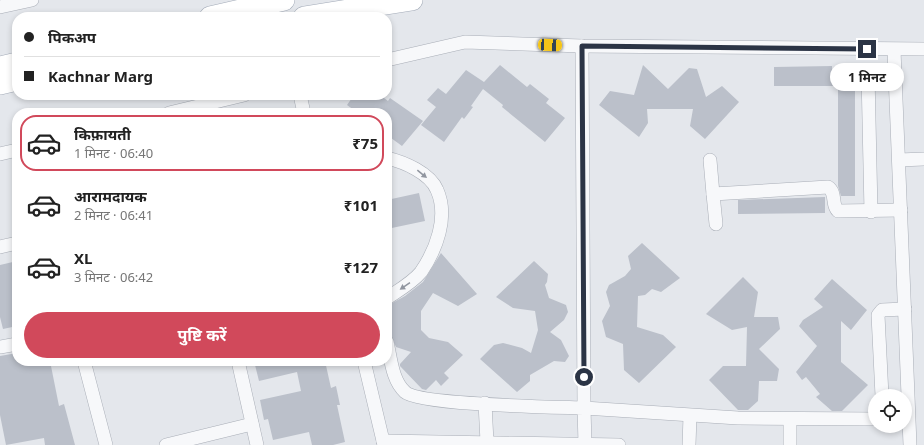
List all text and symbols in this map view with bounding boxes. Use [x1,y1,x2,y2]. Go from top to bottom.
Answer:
text: पिकअप [48,27,96,47]
car [538,38,562,52]
route end [858,40,876,58]
callout: 1 मिनट [830,63,904,91]
text: Kachnar Marg [48,66,153,86]
text: 1 मिनट [848,68,886,86]
text: किफ़ायती [74,124,131,144]
icon: car [26,125,62,161]
text: ₹75 [352,133,378,153]
text: 1 मिनट · 06:40 [74,144,153,162]
one-way arrow [417,170,427,179]
text: आरामदायक [74,186,147,206]
icon: car [26,187,62,223]
text: ₹101 [344,195,378,215]
text: 2 मिनट · 06:41 [74,206,153,224]
text: XL [74,248,92,268]
icon: car [26,249,62,285]
text: ₹127 [344,257,378,277]
text: 3 मिनट · 06:42 [74,268,153,286]
one-way arrow [400,282,410,290]
button: पुष्टि करें [24,312,380,358]
route start [575,368,593,386]
map controls [868,389,912,433]
button: locate [868,389,912,433]

